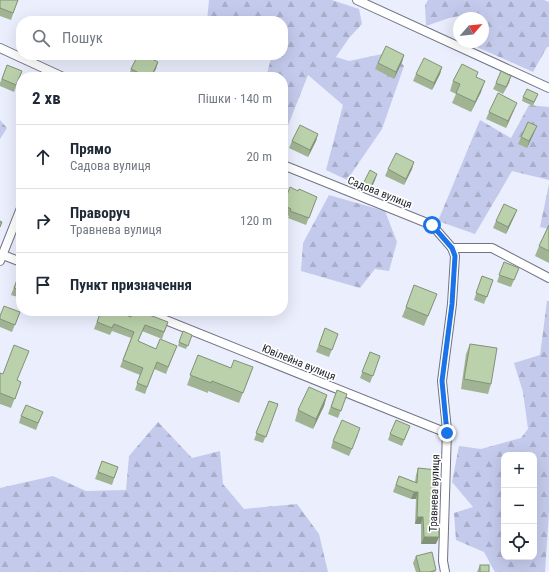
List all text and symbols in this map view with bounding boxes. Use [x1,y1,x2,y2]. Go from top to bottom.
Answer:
north arrow [453,12,489,48]
search box [16,16,288,60]
icon: search [30,27,52,49]
text: Пошук [62,29,103,47]
text: 2 хв [32,88,61,108]
text: Пішки · 140 m [198,91,272,106]
text: Прямо [70,140,111,158]
icon: ahead [32,146,54,168]
text: 20 m [246,149,272,164]
text: Садова вулиця [70,158,151,173]
street label: Садова вулиця [346,174,414,211]
text: Праворуч [70,204,130,222]
icon: right [32,210,54,232]
text: 120 m [240,213,272,228]
route start [423,216,441,234]
text: Травнева вулиця [70,222,162,237]
icon: arrive [32,274,54,296]
text: Пункт призначення [70,276,192,294]
street label: Ювілейна вулиця [260,342,338,383]
route end [438,424,456,442]
map controls [501,452,537,560]
button: + [501,452,537,488]
street label: Травнева вулиця [427,454,442,532]
button: − [501,488,537,524]
button: locate [501,524,537,560]

